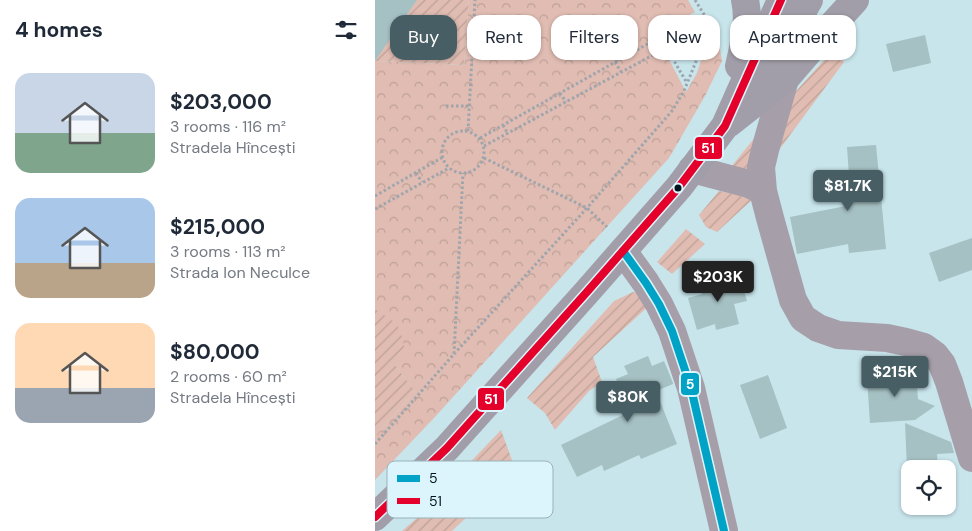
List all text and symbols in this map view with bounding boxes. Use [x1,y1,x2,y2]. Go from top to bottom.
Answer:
chip: Buy [390,15,457,60]
chip: Rent [467,15,541,60]
chip: Filters [551,15,638,60]
chip: New [648,15,720,60]
chip: Apartment [730,15,856,60]
text: 4 homes [15,16,103,44]
icon: filters [332,16,360,44]
text: $203,000 [170,88,272,116]
icon: home [55,93,115,153]
text: 3 rooms · 116 m² [170,116,286,137]
line badge: 51 [694,136,723,160]
text: Stradela Hîncești [170,137,296,158]
text: 51 [701,139,715,157]
pin: $81.7K [807,170,889,212]
text: $81.7K [824,175,872,196]
unlabelled marker [673,183,683,193]
text: $215,000 [170,213,265,241]
icon: home [55,218,115,278]
text: 3 rooms · 113 m² [170,241,286,262]
pin: $203K [683,260,753,303]
text: Strada Ion Neculce [170,262,310,283]
text: $203K [693,266,743,287]
text: $80,000 [170,338,260,366]
icon: home [55,343,115,403]
pin: $215K [860,356,930,398]
text: $215K [872,361,918,382]
text: 2 rooms · 60 m² [170,366,287,387]
line badge: 5 [680,372,700,396]
text: 5 [686,375,694,393]
pin: $80K [598,380,658,423]
text: $80K [607,386,649,407]
text: Stradela Hîncești [170,387,296,408]
line badge: 51 [477,387,505,411]
text: 51 [484,390,498,408]
map controls [901,460,956,515]
button: locate [901,460,956,515]
legend [387,461,553,518]
text: 5 [429,469,438,487]
text: 51 [429,492,442,510]

